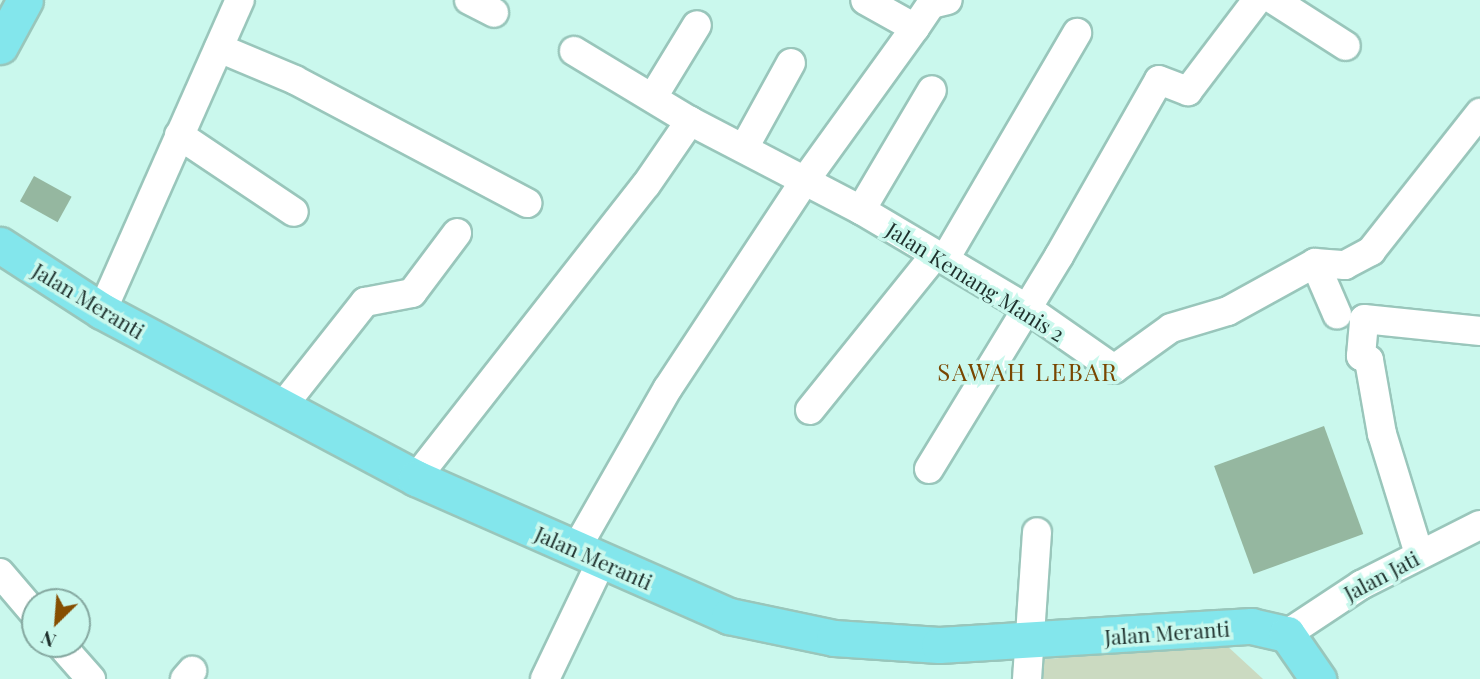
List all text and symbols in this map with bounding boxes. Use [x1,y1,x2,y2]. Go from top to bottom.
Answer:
street label: Jalan Kemang Manis 2 [882,216,1070,346]
street label: Jalan Meranti [29,257,149,343]
district label: SAWAH LEBAR [939,358,1117,386]
street label: Jalan Meranti [532,520,656,594]
street label: Jalan Jati [1339,545,1423,605]
north arrow [21,588,91,658]
street label: Jalan Meranti [1104,615,1230,649]
text: N [36,626,60,655]

